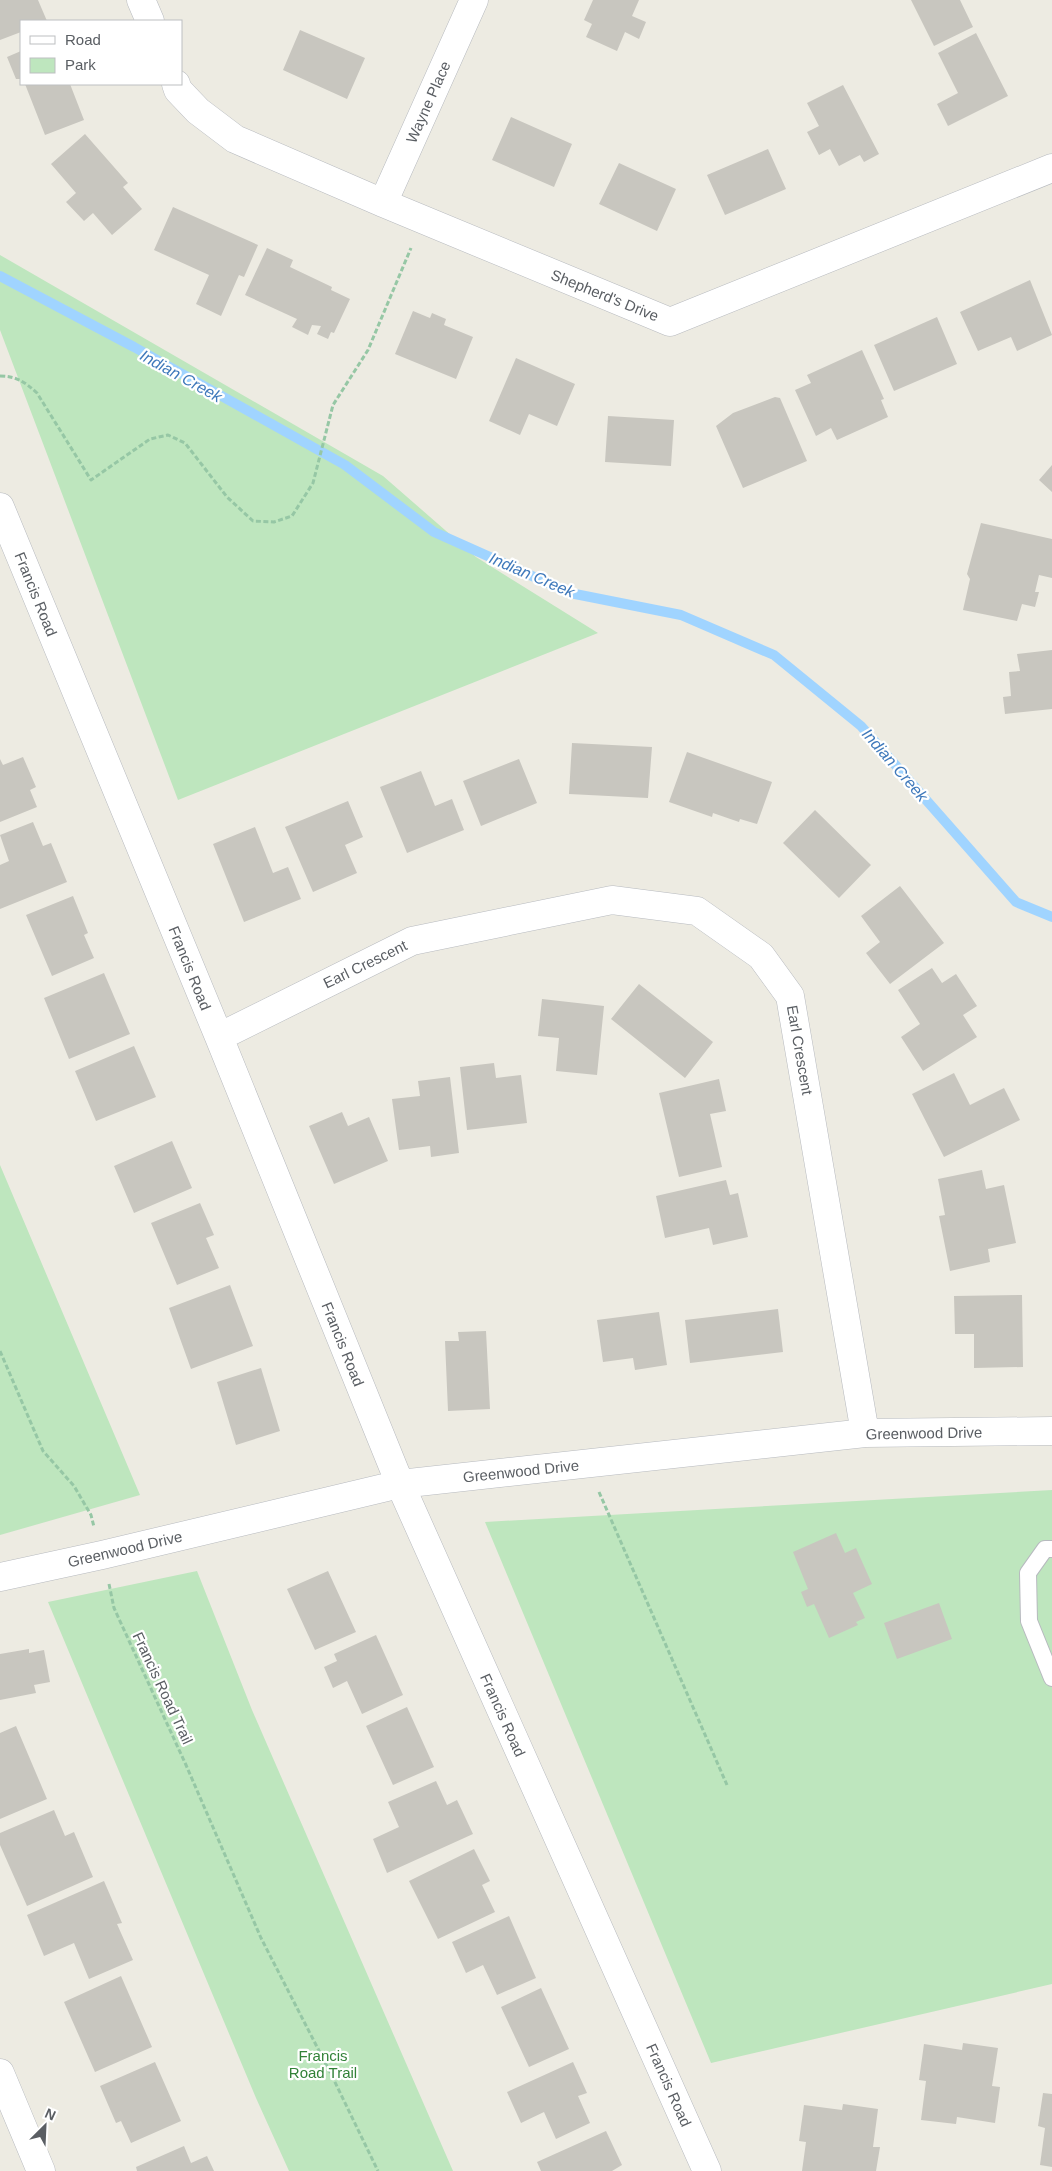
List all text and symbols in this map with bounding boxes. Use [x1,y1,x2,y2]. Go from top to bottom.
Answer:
legend [20,20,182,85]
text: Road [65,31,101,48]
text: Park [65,56,96,73]
street label: Wayne Place [402,58,454,146]
street label: Shepherd's Drive [549,266,661,324]
water label: Indian Creek [137,347,226,406]
street label: Francis Road [11,549,61,639]
water label: Indian Creek [487,549,578,601]
water label: Indian Creek [859,725,932,806]
street label: Francis Road [165,923,215,1013]
street label: Earl Crescent [320,936,410,992]
street label: Earl Crescent [784,1004,816,1097]
street label: Francis Road [318,1299,368,1389]
street label: Greenwood Drive [866,1423,982,1443]
street label: Greenwood Drive [462,1456,580,1486]
street label: Greenwood Drive [66,1528,184,1570]
street label: Francis Road Trail [130,1629,196,1747]
street label: Francis Road [477,1671,529,1759]
street label: Francis Road [643,2041,695,2129]
park label: Francis Road Trail [289,2047,357,2081]
north arrow [20,2101,70,2151]
text: N [42,2105,58,2123]

